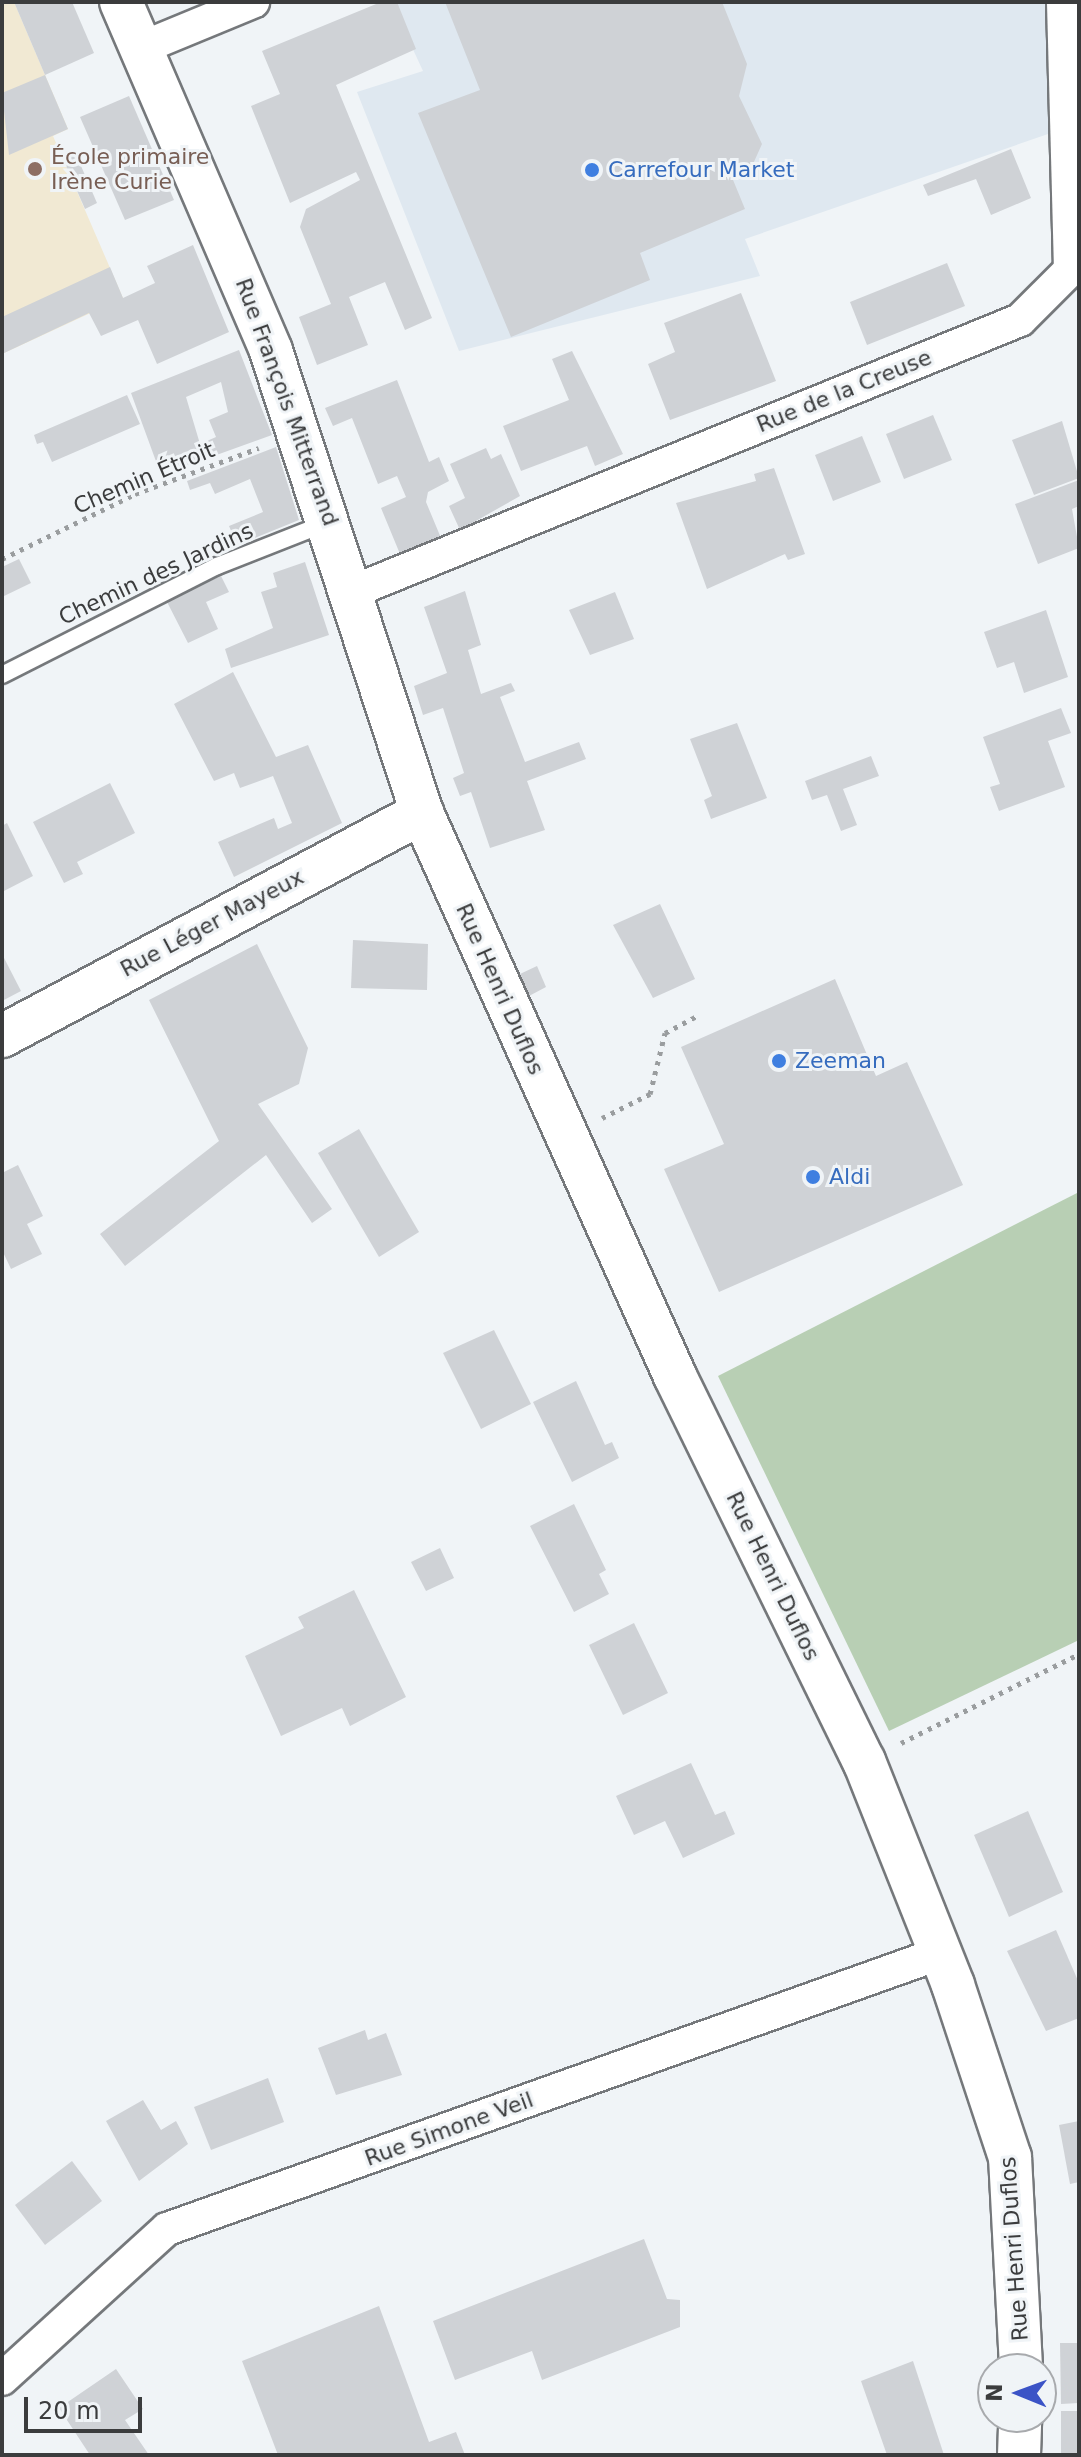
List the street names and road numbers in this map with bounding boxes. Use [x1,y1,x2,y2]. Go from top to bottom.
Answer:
street label: Rue François Mitterrand [230,275,344,529]
street label: Rue de la Creuse [753,344,935,438]
street label: Chemin Étroit [70,436,218,520]
street label: Chemin des Jardins [55,517,257,631]
street label: Rue Léger Mayeux [116,864,308,982]
street label: Rue Henri Duflos [450,899,550,1079]
street label: Rue Henri Duflos [721,1487,825,1665]
street label: Rue Simone Veil [361,2086,537,2172]
street label: Rue Henri Duflos [994,2156,1034,2342]

